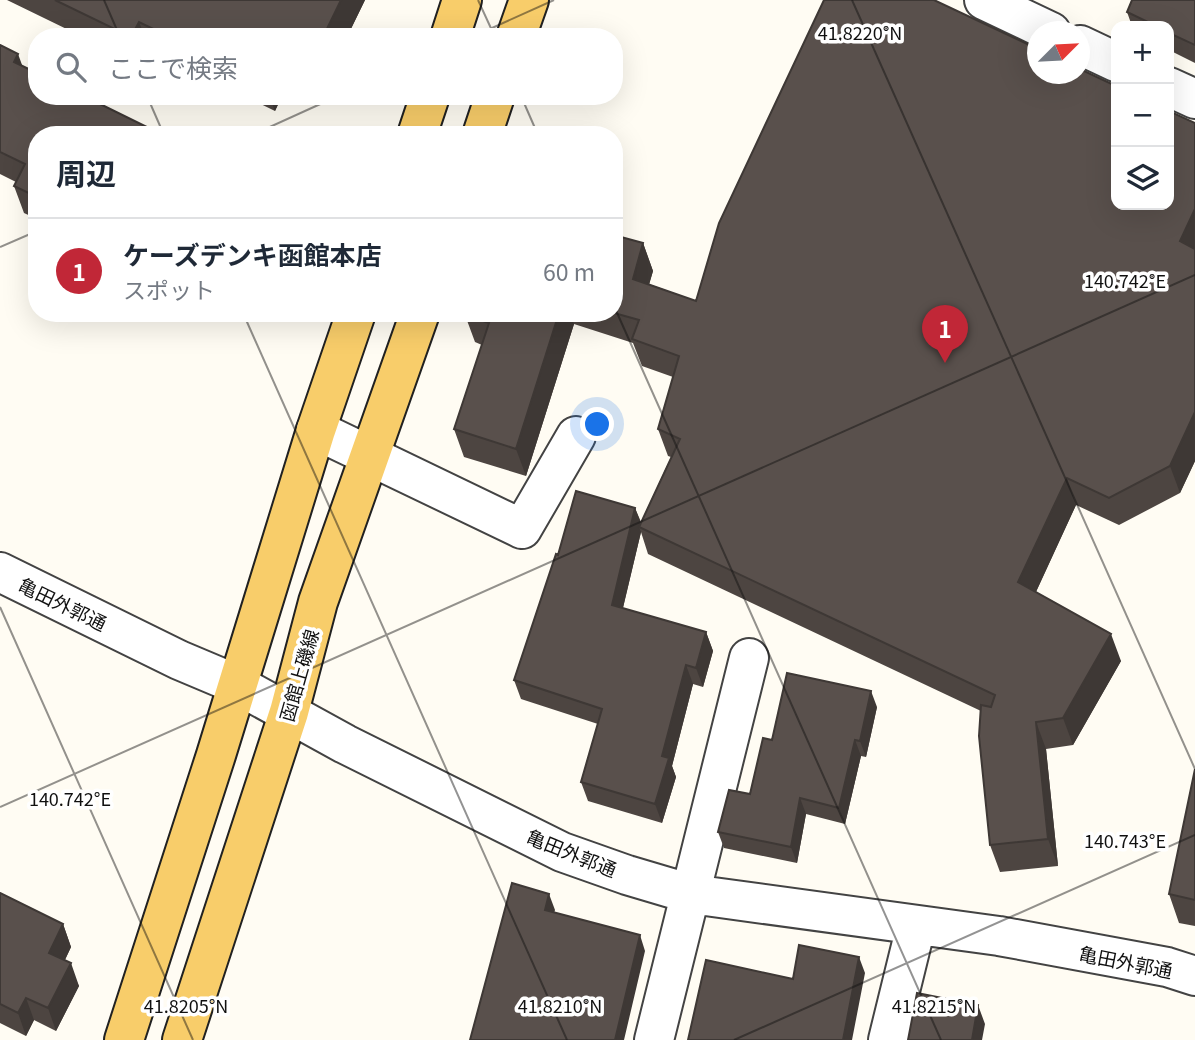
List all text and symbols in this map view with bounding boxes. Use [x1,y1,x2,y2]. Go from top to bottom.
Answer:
text: 41.8220°N [818,19,902,45]
north arrow [1027,21,1090,84]
map controls [1111,21,1174,210]
button: + [1111,21,1174,84]
search box [28,28,623,105]
icon: search [52,48,90,86]
text: ここで検索 [108,48,238,85]
button: − [1111,84,1174,147]
button: layers [1111,147,1174,210]
text: 周辺 [56,150,116,194]
text: ケーズデンキ函館本店 [123,235,382,272]
text: 1 [72,254,86,288]
text: 60 m [543,254,595,288]
text: 140.742°E [1084,267,1166,293]
text: スポット [123,272,215,306]
pin: 1 [922,305,968,363]
your location [580,407,614,441]
street label: 亀田外郭通 [14,570,112,636]
street label: 函館上磯線 [272,626,324,724]
text: 140.742°E [29,785,111,811]
street label: 亀田外郭通 [523,822,621,882]
text: 140.743°E [1084,827,1166,853]
street label: 亀田外郭通 [1077,939,1175,983]
text: 41.8205°N [144,992,228,1018]
text: 41.8210°N [518,992,602,1018]
text: 41.8215°N [892,992,976,1018]

